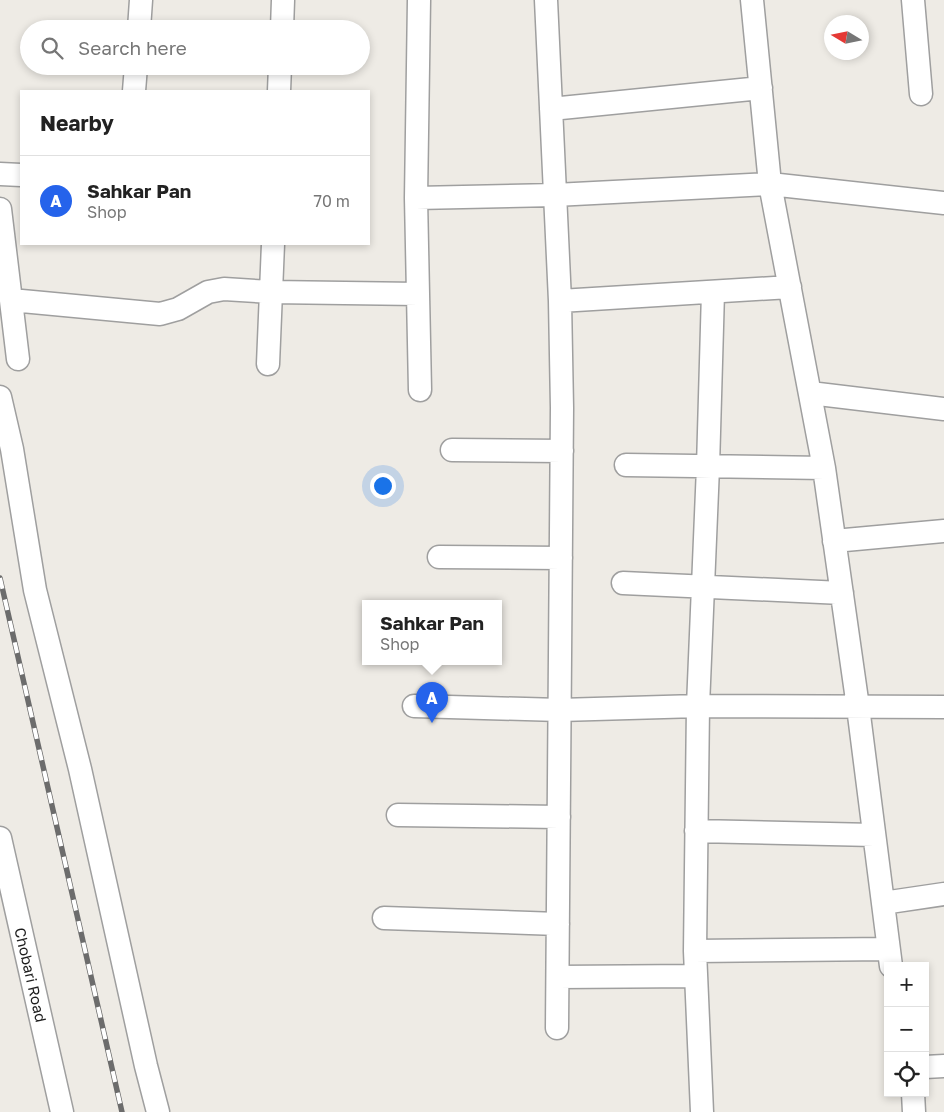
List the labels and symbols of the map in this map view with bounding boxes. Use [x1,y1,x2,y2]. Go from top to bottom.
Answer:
north arrow [824,15,869,60]
your location [370,473,396,499]
pin: A [416,682,448,723]
street label: Chobari Road [11,926,51,1024]

